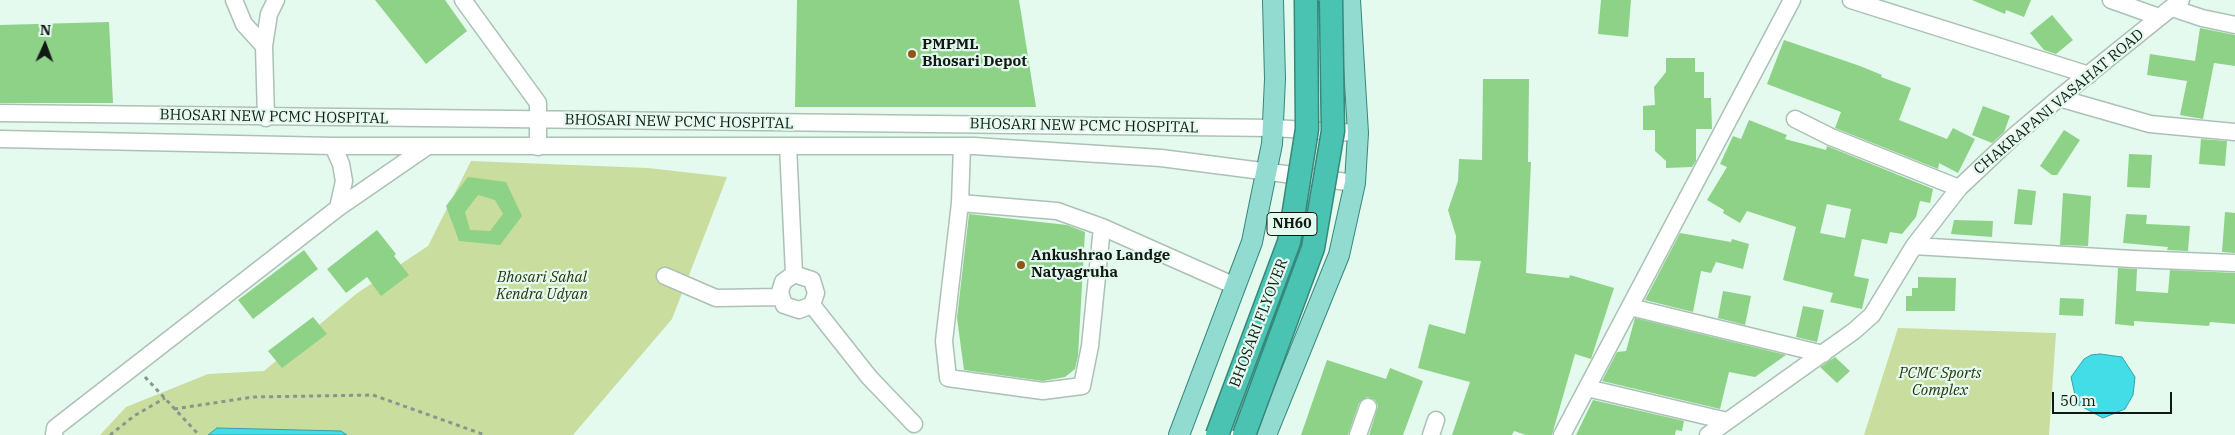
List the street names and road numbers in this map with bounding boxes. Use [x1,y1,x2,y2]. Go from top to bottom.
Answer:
street label: CHAKRAPANI VASAHAT ROAD [1970,26,2148,178]
street label: BHOSARI NEW PCMC HOSPITAL [159,106,389,128]
street label: BHOSARI NEW PCMC HOSPITAL [564,111,794,133]
street label: BHOSARI NEW PCMC HOSPITAL [969,115,1199,137]
road number: NH60 [1267,212,1317,235]
street label: BHOSARI FLYOVER [1226,256,1292,390]

